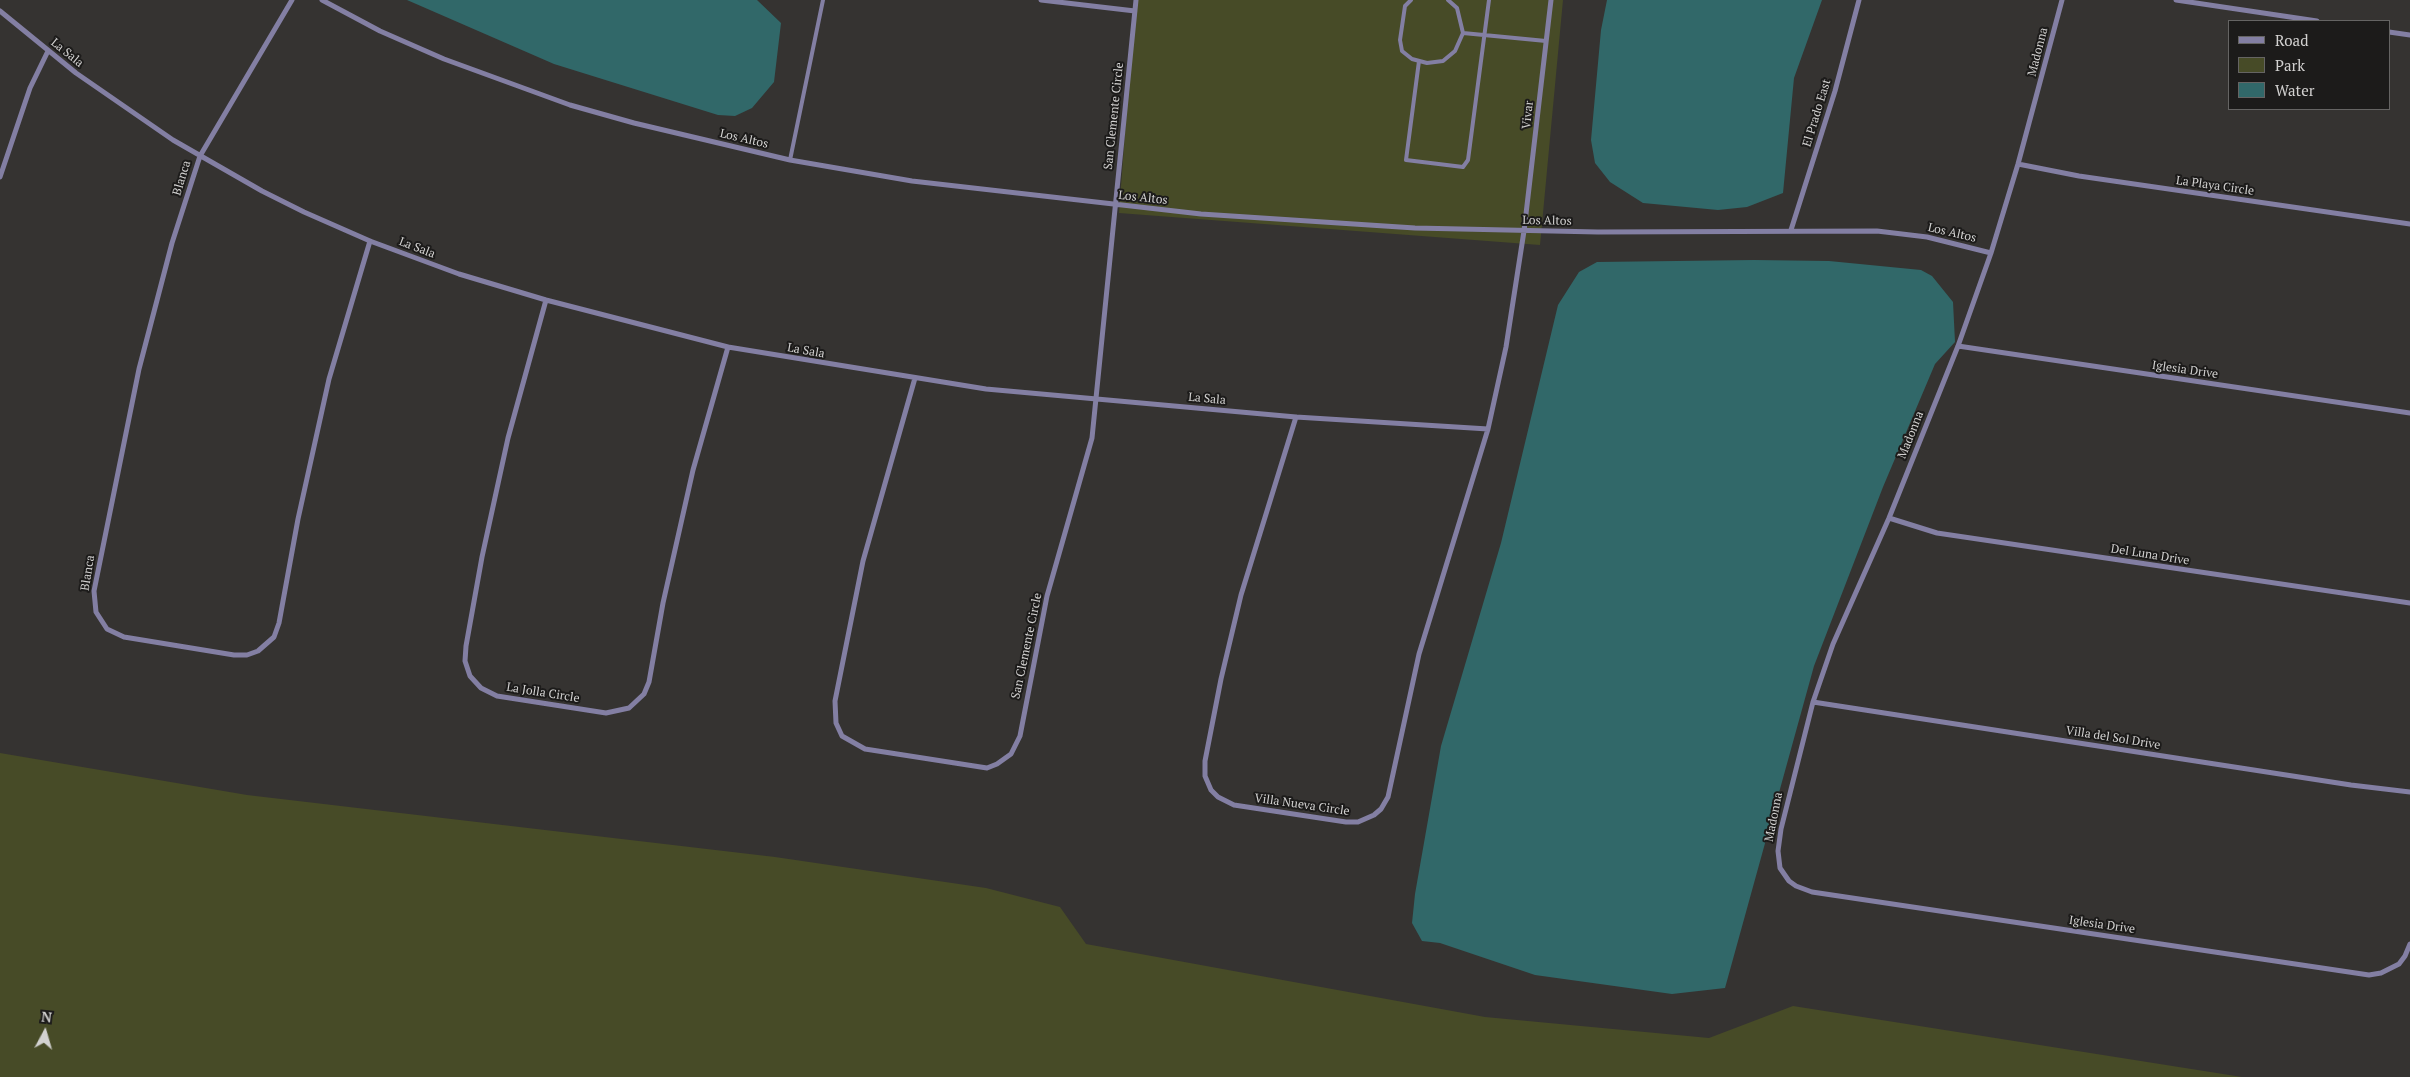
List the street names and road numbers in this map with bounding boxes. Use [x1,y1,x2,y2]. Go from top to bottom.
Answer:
street label: Madonna [2025,26,2051,78]
street label: La Sala [48,36,86,70]
street label: San Clemente Circle [1101,62,1127,170]
street label: El Prado East [1800,77,1834,149]
street label: Vivar [1519,100,1537,130]
street label: Los Altos [718,126,770,152]
street label: Blanca [170,159,194,197]
street label: La Playa Circle [2175,173,2255,199]
street label: Los Altos [1118,188,1168,208]
street label: Los Altos [1522,213,1572,229]
street label: Los Altos [1926,220,1978,246]
street label: La Sala [397,235,437,261]
street label: La Sala [786,341,826,361]
street label: Iglesia Drive [2151,358,2219,382]
street label: La Sala [1188,390,1226,408]
street label: Madonna [1895,409,1927,461]
street label: Del Luna Drive [2110,542,2190,568]
street label: Blanca [78,554,98,592]
street label: San Clemente Circle [1009,592,1045,700]
street label: La Jolla Circle [505,680,581,706]
street label: Villa del Sol Drive [2065,723,2161,753]
street label: Villa Nueva Circle [1254,791,1350,819]
street label: Madonna [1762,791,1786,843]
street label: Iglesia Drive [2068,913,2136,937]

